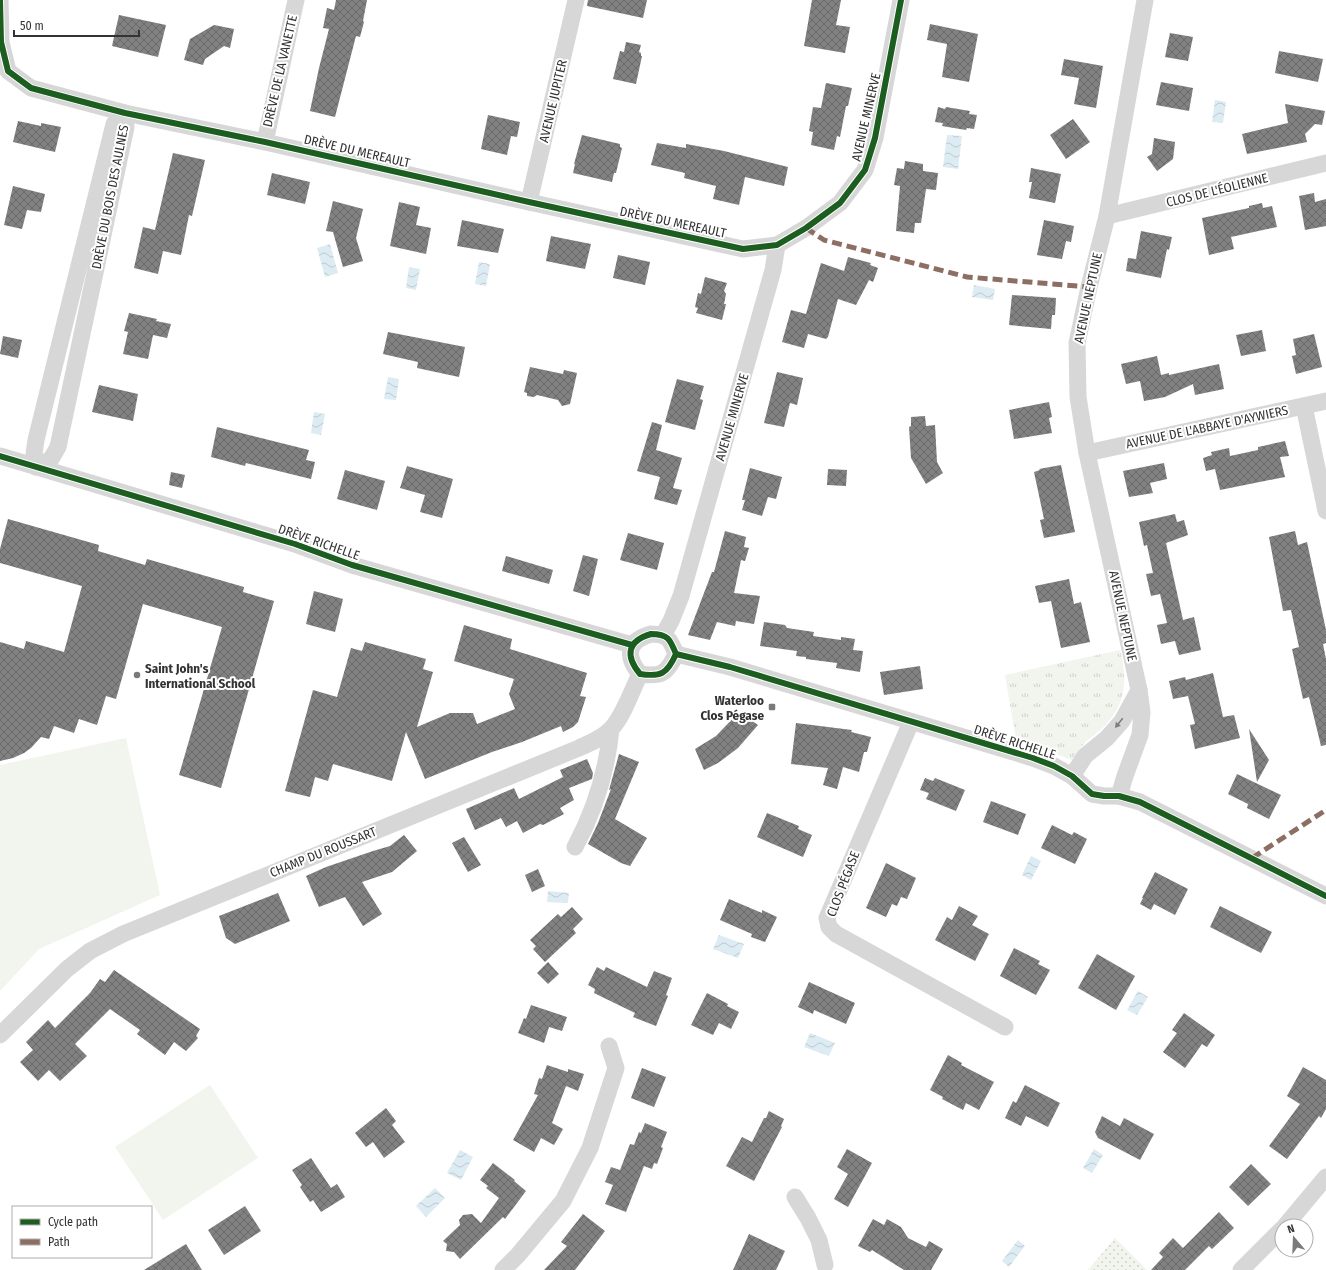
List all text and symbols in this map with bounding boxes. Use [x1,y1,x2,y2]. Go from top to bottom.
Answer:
scale bar [14,12,139,38]
street label: DRÈVE DE LA VANETTE [260,14,300,128]
text: 50 m [20,19,44,33]
street label: AVENUE JUPITER [536,58,570,144]
street label: AVENUE MINERVE [849,71,883,163]
street label: DRÈVE DU BOIS DES AULNES [89,124,131,270]
street label: DRÈVE DU MEREAULT [303,132,411,170]
street label: CLOS DE L'ÉOLIENNE [1164,170,1270,210]
street label: DRÈVE DU MEREAULT [618,203,728,241]
street label: AVENUE NEPTUNE [1071,251,1105,345]
street label: AVENUE MINERVE [712,371,752,463]
street label: AVENUE DE L'ABBAYE D'AYWIERS [1125,402,1289,452]
street label: DRÈVE RICHELLE [276,521,362,563]
street label: AVENUE NEPTUNE [1106,569,1140,663]
place label: Saint John's International School [145,661,256,691]
marker: Saint John's International School [132,670,142,680]
place label: Waterloo Clos Pégase [700,693,764,723]
marker: Waterloo Clos Pégase [767,702,777,712]
one-way arrow [1115,718,1123,729]
street label: DRÈVE RICHELLE [972,722,1058,762]
street label: CHAMP DU ROUSSART [267,824,379,880]
street label: CLOS PÉGASE [824,849,862,919]
legend [12,1206,152,1258]
text: Cycle path [48,1215,98,1229]
north arrow [1274,1218,1314,1258]
text: N [1286,1222,1296,1236]
text: Path [48,1235,70,1249]

